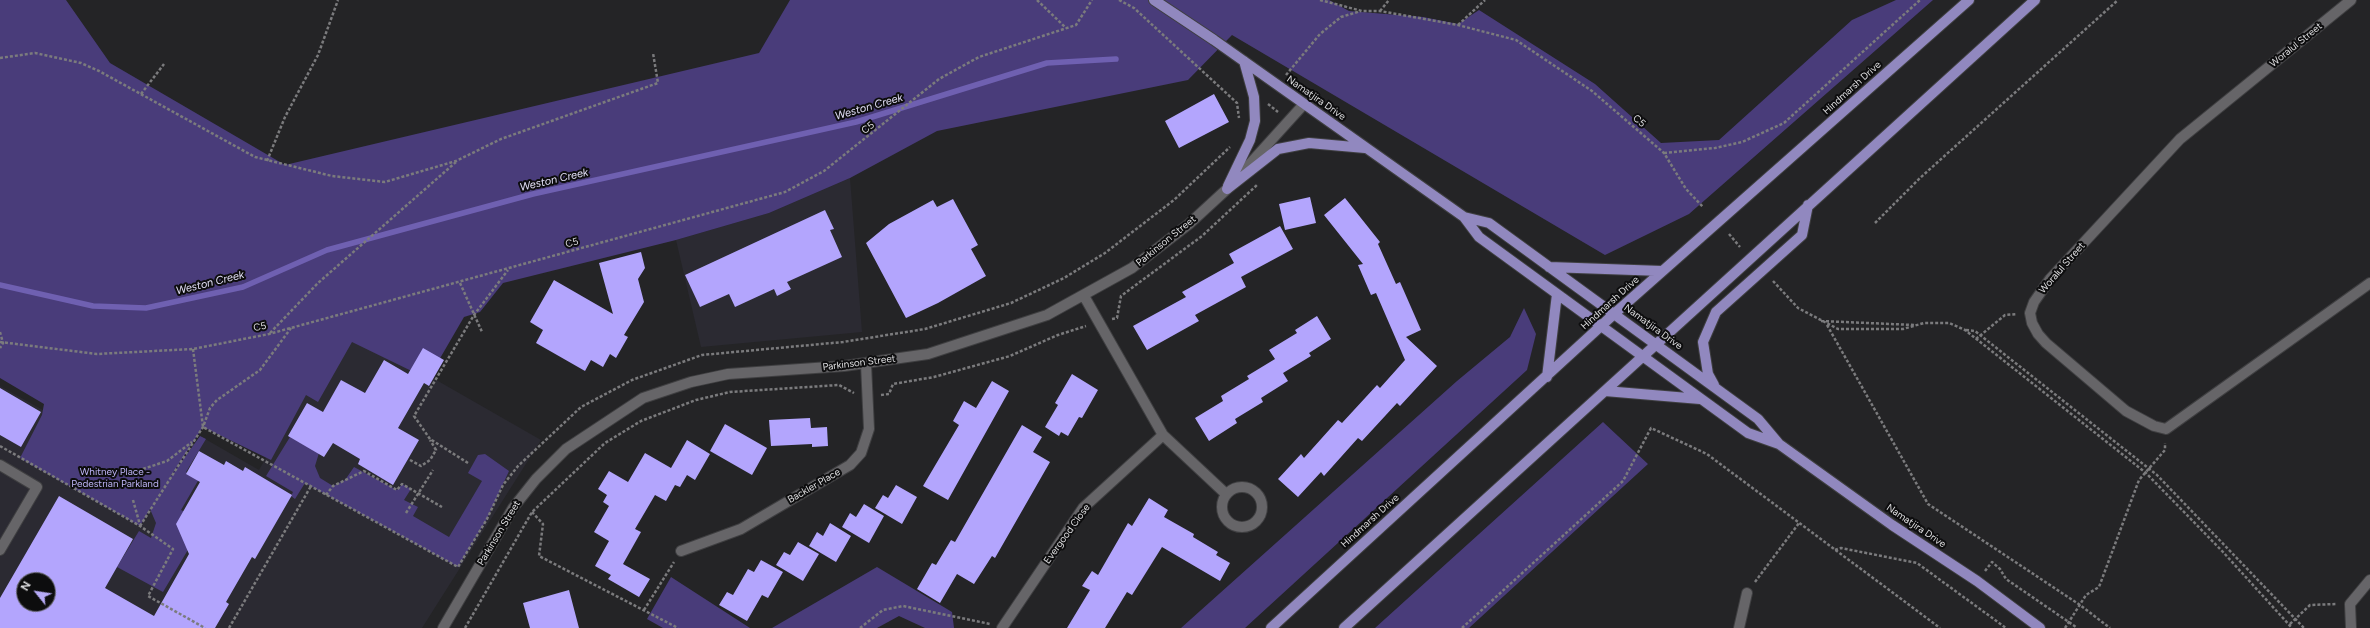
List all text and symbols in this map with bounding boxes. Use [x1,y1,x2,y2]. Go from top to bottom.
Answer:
street label: Woralul Street [2267,20,2325,70]
street label: Hindmarsh Drive [1820,59,1884,117]
street label: Namatjira Drive [1284,73,1348,123]
water label: Weston Creek [834,91,904,123]
street label: C5 [1630,112,1648,130]
street label: C5 [859,119,877,137]
water label: Weston Creek [518,166,590,194]
street label: Parkinson Street [1134,213,1198,269]
street label: C5 [564,235,580,251]
street label: Woralul Street [2037,240,2087,296]
water label: Weston Creek [175,268,245,298]
street label: Hindmarsh Drive [1578,274,1642,332]
street label: Namatjira Drive [1621,302,1685,352]
street label: C5 [252,320,268,334]
street label: Parkinson Street [822,353,896,373]
park label: Whitney Place - Pedestrian Parkland [71,466,159,490]
street label: Backler Place [785,466,843,506]
street label: Hindmarsh Drive [1338,492,1402,550]
street label: Parkinson Street [475,498,523,568]
street label: Evergood Close [1041,502,1093,566]
street label: Namatjira Drive [1884,502,1948,550]
north arrow [16,572,56,612]
text: N [18,579,34,593]

